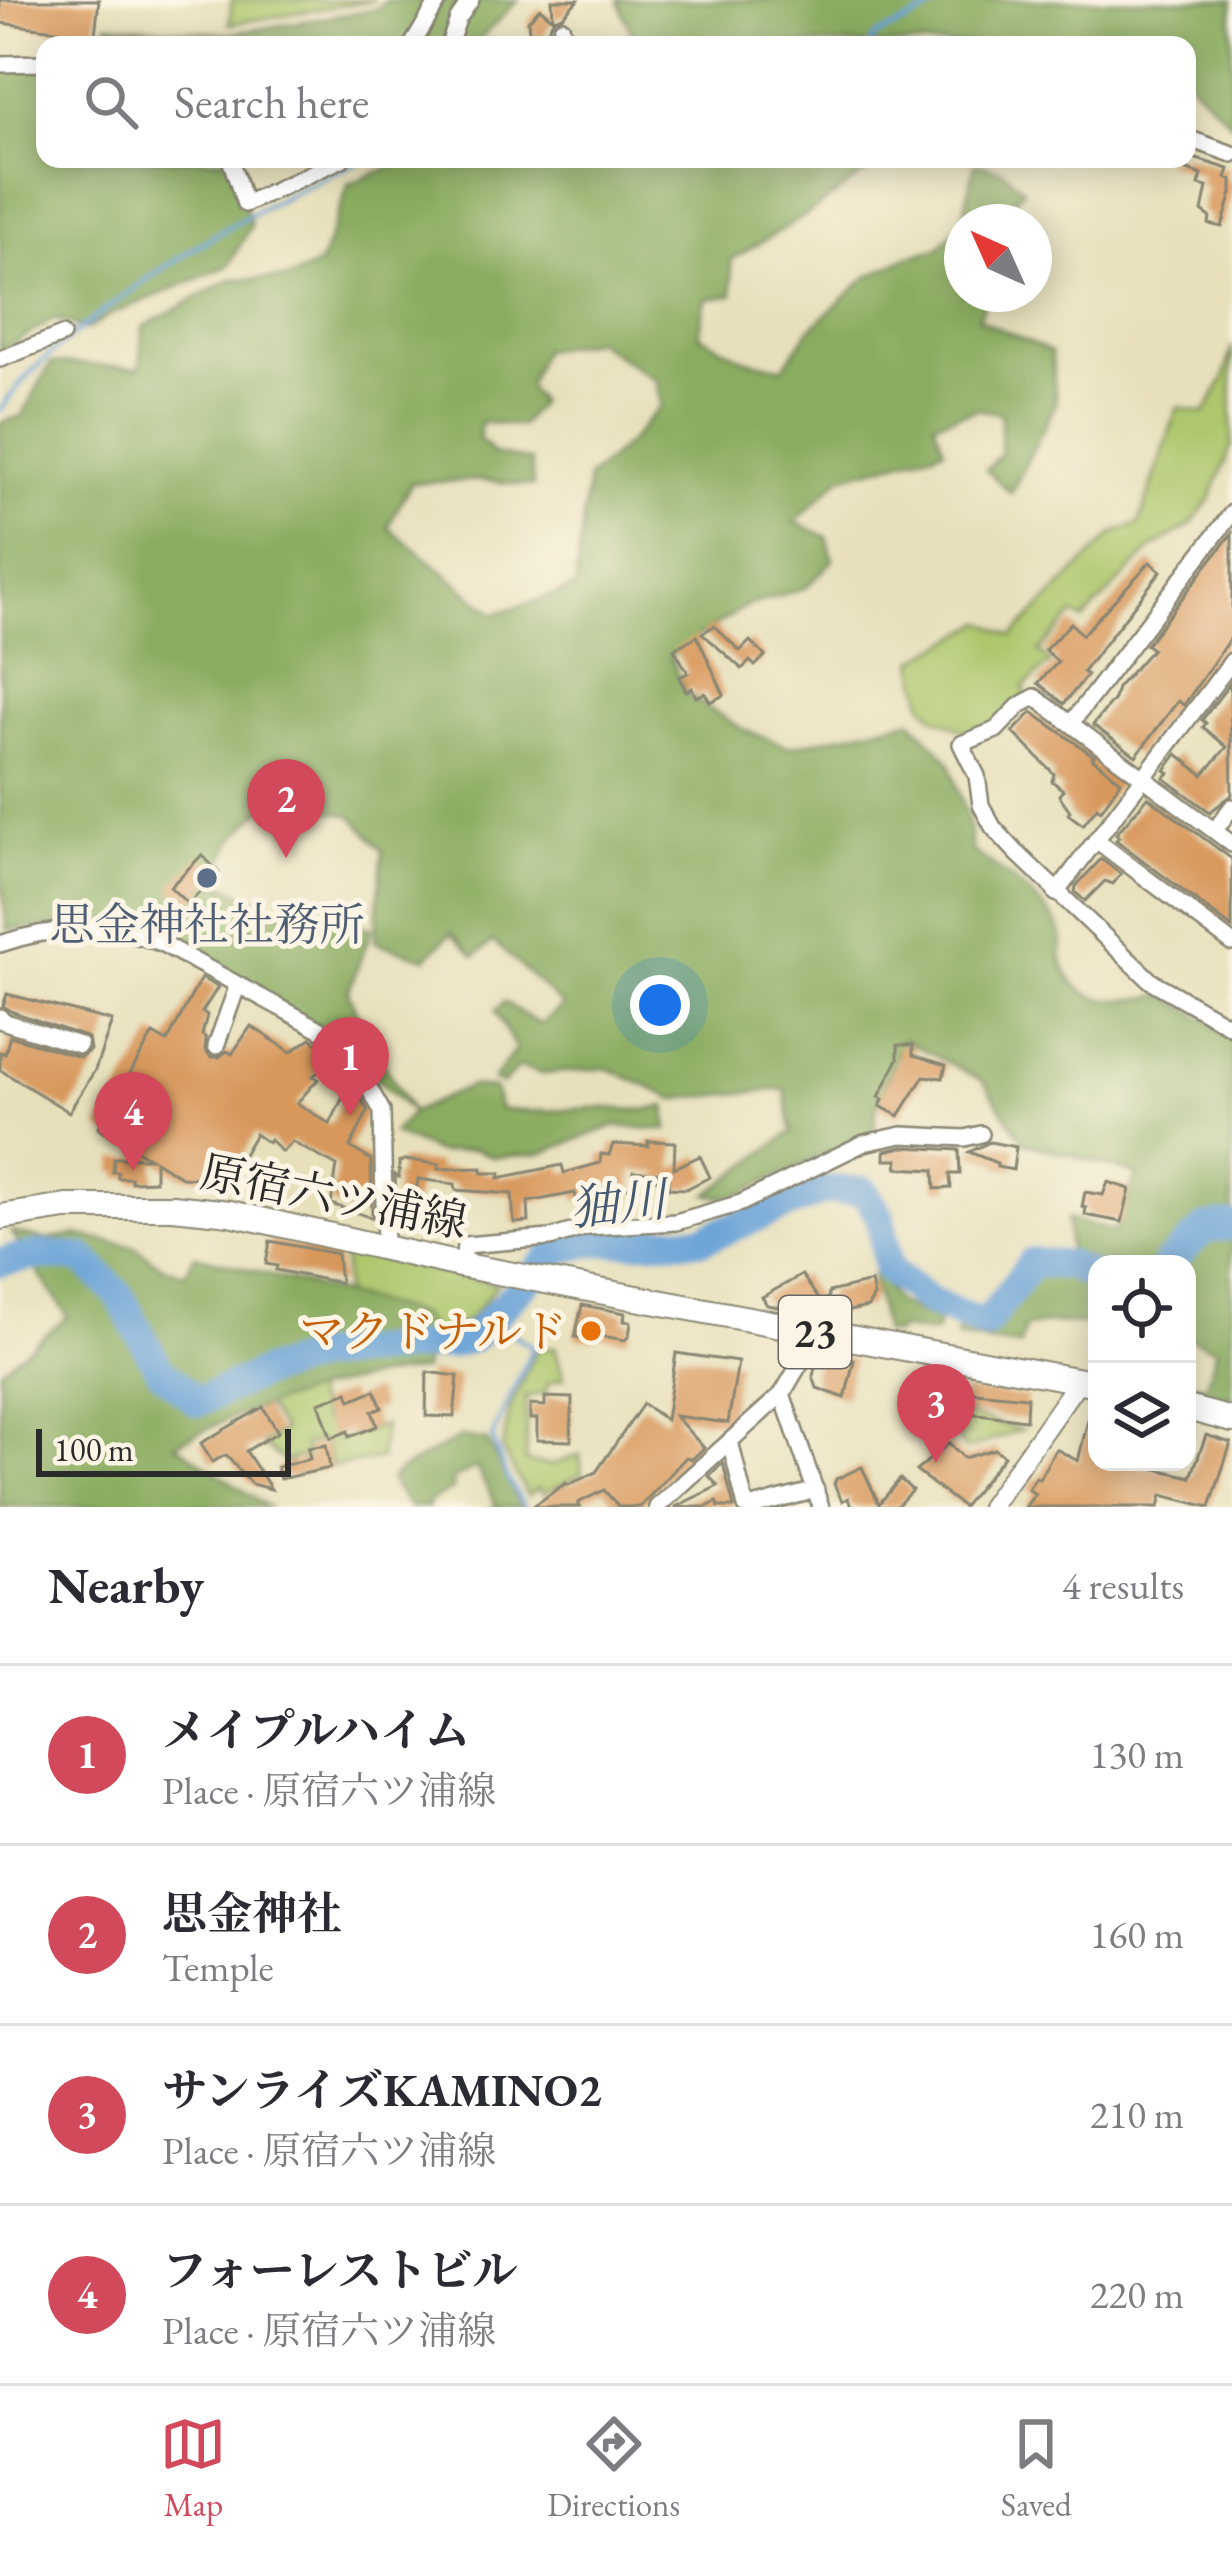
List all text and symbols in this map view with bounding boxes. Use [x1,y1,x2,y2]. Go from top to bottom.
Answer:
search box [36,36,1196,168]
icon: search [78,69,144,135]
text: Search here [174,73,369,131]
north arrow [944,204,1052,312]
pin: 2 [247,759,325,858]
marker: 思金神社社務所 [194,865,220,891]
place label: 思金神社社務所 [49,895,365,953]
your location [630,975,690,1035]
pin: 1 [311,1017,389,1116]
pin: 4 [94,1072,172,1171]
street label: 原宿六ツ浦線 [196,1142,472,1250]
water label: 㹨川 [567,1167,674,1239]
map controls [1088,1255,1196,1471]
button: locate [1088,1255,1196,1363]
road number: 23 [779,1296,851,1368]
place label: マクドナルド [299,1302,567,1360]
marker: マクドナルド [578,1318,604,1344]
button: layers [1088,1363,1196,1471]
pin: 3 [897,1364,975,1463]
scale bar [36,1423,291,1476]
text: 100 m [54,1428,134,1471]
text: Nearby [48,1552,204,1618]
text: 4 results [1062,1560,1184,1611]
text: メイプルハイム [162,1701,470,1759]
text: 1 [77,1729,97,1780]
text: 130 m [1090,1729,1184,1780]
text: Place · 原宿六ツ浦線 [162,1765,496,1816]
text: 思金神社 [162,1884,342,1942]
text: 2 [77,1909,97,1960]
text: 160 m [1090,1909,1184,1960]
text: Temple [162,1942,274,1993]
text: サンライズKAMINO2 [162,2061,602,2119]
text: 3 [77,2089,97,2140]
text: 210 m [1090,2089,1184,2140]
text: Place · 原宿六ツ浦線 [162,2125,496,2176]
text: フォーレストビル [162,2241,518,2299]
text: 4 [77,2269,97,2320]
text: 220 m [1090,2269,1184,2320]
text: Place · 原宿六ツ浦線 [162,2305,496,2356]
tab: Map [160,2411,226,2526]
tab: Directions [547,2411,680,2526]
tab: Saved [1001,2411,1072,2526]

